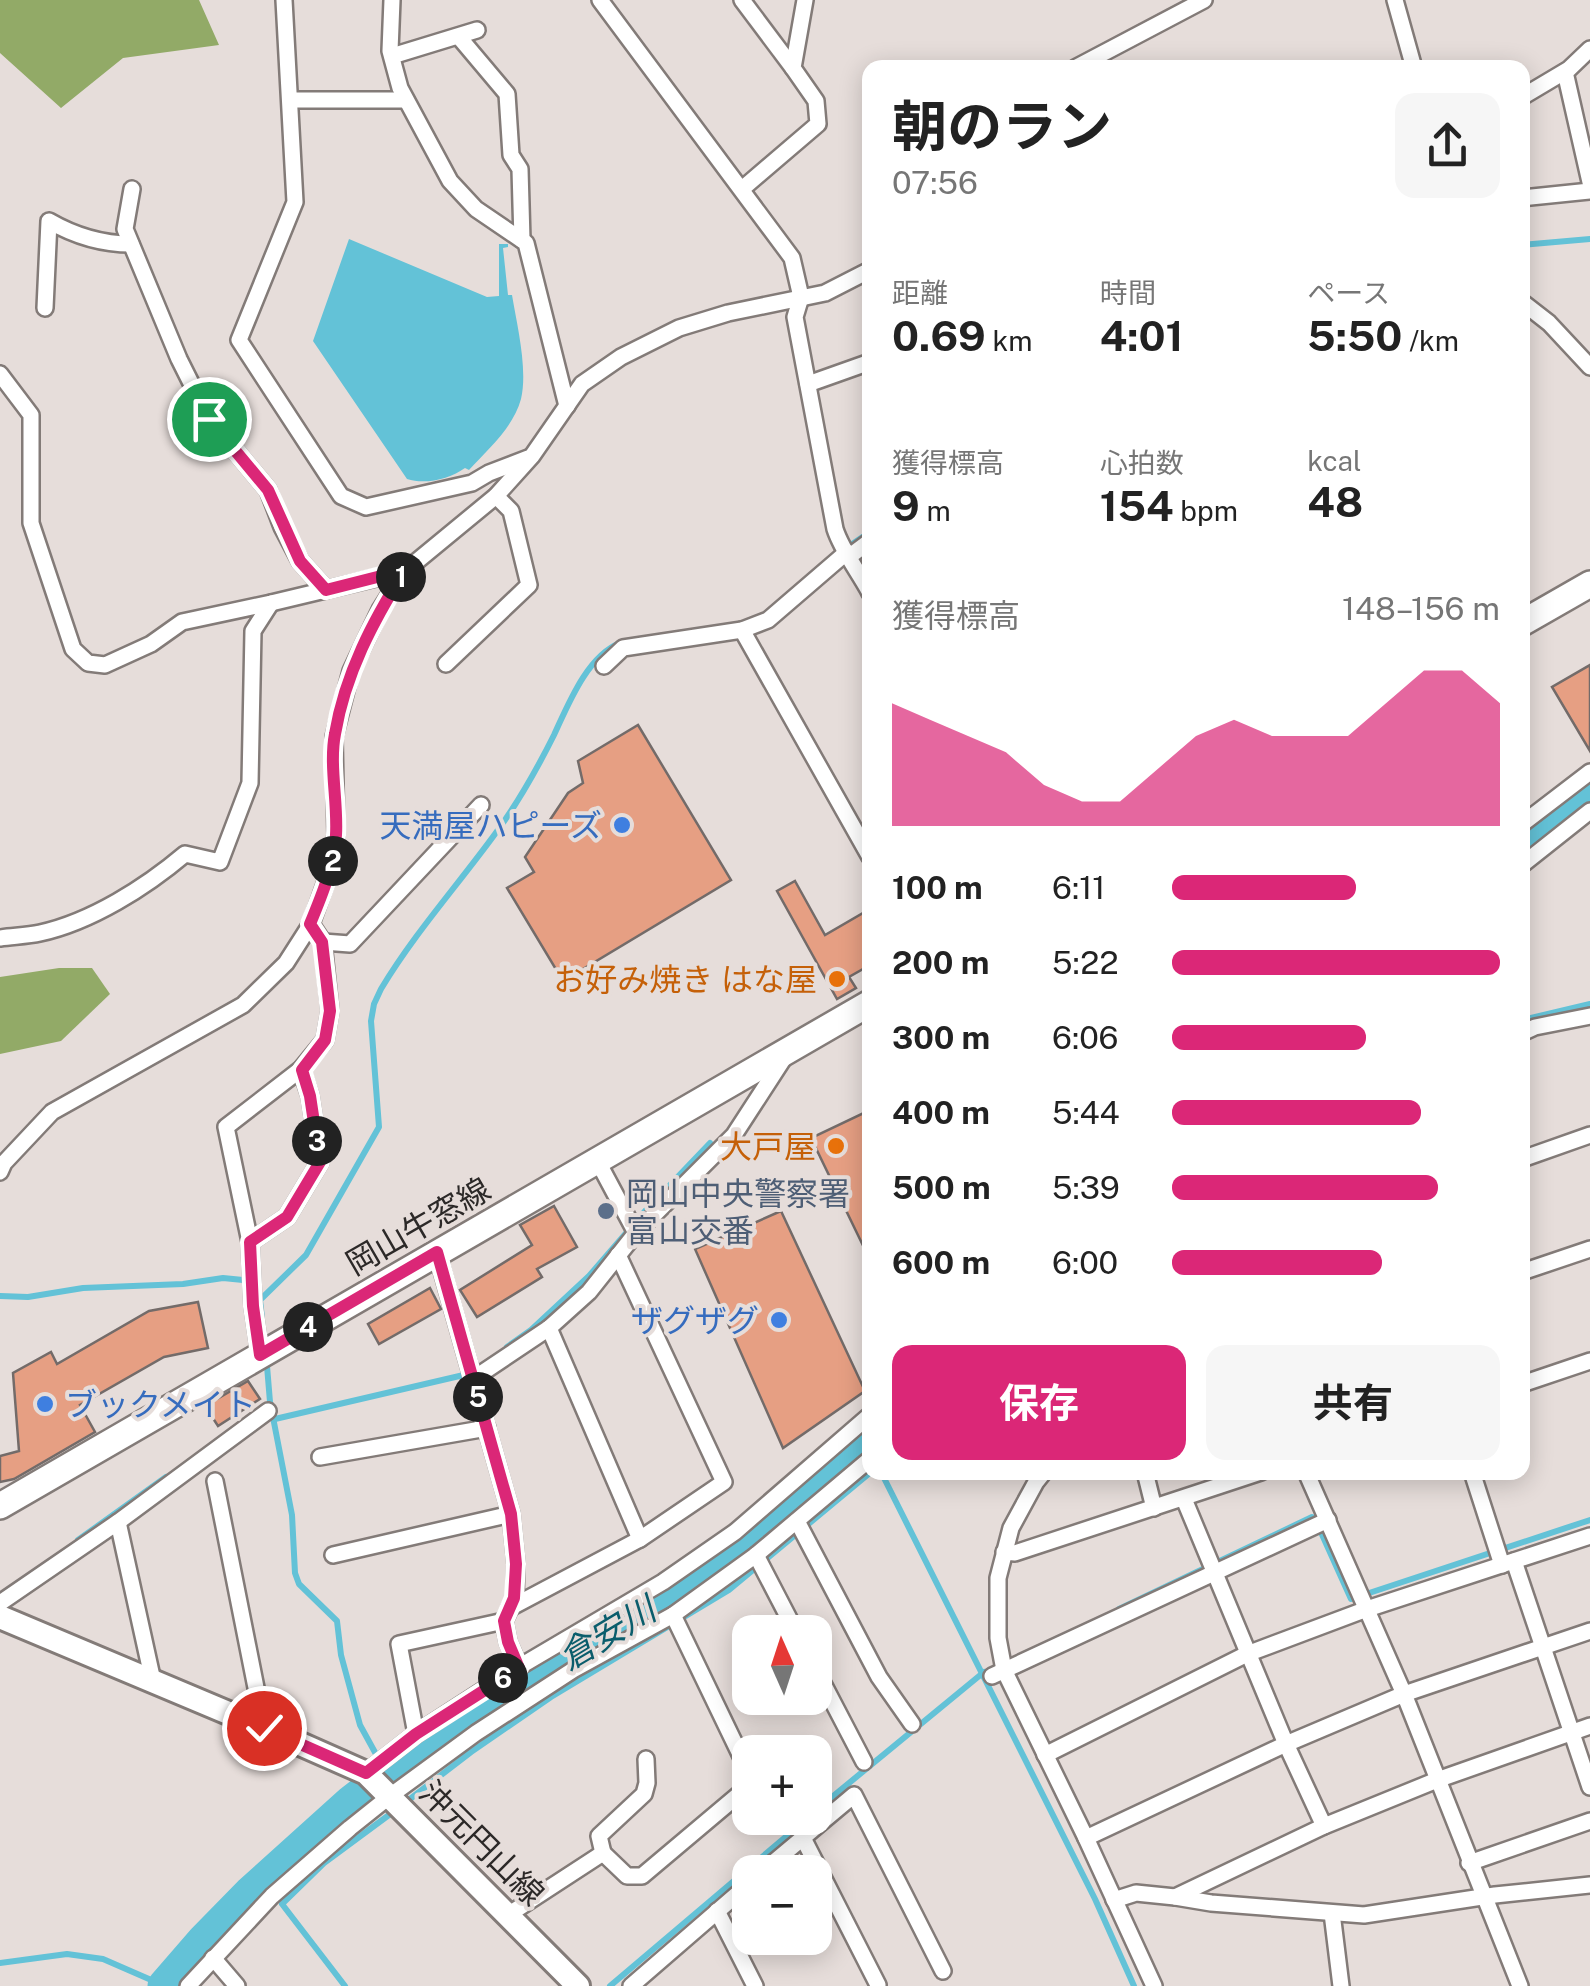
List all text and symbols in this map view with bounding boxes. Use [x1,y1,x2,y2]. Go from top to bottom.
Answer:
button: share [1395,93,1500,198]
text: 朝のラン [892,94,1112,158]
text: 07:56 [892,164,978,201]
text: 距離 [892,276,948,309]
text: 時間 [1100,276,1156,309]
text: ペース [1307,276,1390,309]
text: 0.69 [892,311,986,360]
text: 4:01 [1100,311,1184,360]
text: 5:50 [1307,311,1402,360]
text: km [986,324,1032,357]
text: /km [1402,324,1459,357]
pin [167,377,252,462]
icon: arrive [182,392,237,447]
text: kcal [1307,444,1361,477]
text: 獲得標高 [892,446,1004,479]
text: 心拍数 [1100,446,1184,479]
text: 48 [1307,477,1363,526]
text: 9 [892,481,920,530]
text: 154 [1100,481,1174,530]
text: m [920,494,951,527]
text: bpm [1174,494,1238,527]
pin: 1 [376,552,426,602]
text: 1 [395,560,407,593]
text: 148–156 m [1342,590,1500,627]
text: 獲得標高 [892,597,1020,634]
place label: 天満屋ハピーズ [380,807,602,844]
marker: 天満屋ハピーズ [611,814,633,836]
pin: 2 [308,836,358,886]
text: 2 [324,844,342,877]
text: 100 m [892,869,983,906]
text: 6:11 [1052,869,1105,906]
text: 200 m [892,944,989,981]
text: 5:22 [1052,944,1119,981]
place label: お好み焼き はな屋 [553,961,817,998]
marker: お好み焼き はな屋 [826,968,848,990]
text: 300 m [892,1019,990,1056]
text: 6:06 [1052,1019,1118,1056]
text: 400 m [892,1094,990,1131]
text: 5:44 [1052,1094,1120,1131]
pin: 3 [292,1116,342,1166]
text: 3 [308,1124,326,1157]
place label: 大戸屋 [720,1128,816,1165]
marker: 大戸屋 [825,1135,847,1157]
text: 500 m [892,1169,991,1206]
text: 5:39 [1052,1169,1120,1206]
street label: 岡山牛窓線 [339,1170,497,1282]
place label: 岡山中央警察署 富山交番 [626,1175,850,1249]
marker: 岡山中央警察署 富山交番 [595,1200,617,1222]
text: 600 m [892,1244,990,1281]
text: 6:00 [1052,1244,1118,1281]
pin: 4 [283,1302,333,1352]
place label: ザグザグ [631,1302,759,1339]
marker: ザグザグ [768,1309,790,1331]
text: 4 [299,1310,317,1343]
button: 保存 [892,1345,1186,1460]
button: 共有 [1206,1345,1500,1460]
pin: 5 [453,1372,503,1422]
text: 5 [469,1380,487,1413]
place label: ブックメイト [65,1386,256,1423]
marker: ブックメイト [34,1393,56,1415]
water label: 倉安川 [551,1586,666,1678]
north arrow [732,1615,832,1715]
map controls [732,1615,832,1955]
pin: 6 [478,1653,528,1703]
text: 6 [494,1661,512,1694]
pin [222,1686,307,1771]
icon: check [237,1701,292,1756]
button: + [732,1735,832,1835]
street label: 沖元円山線 [412,1773,552,1913]
button: − [732,1855,832,1955]

